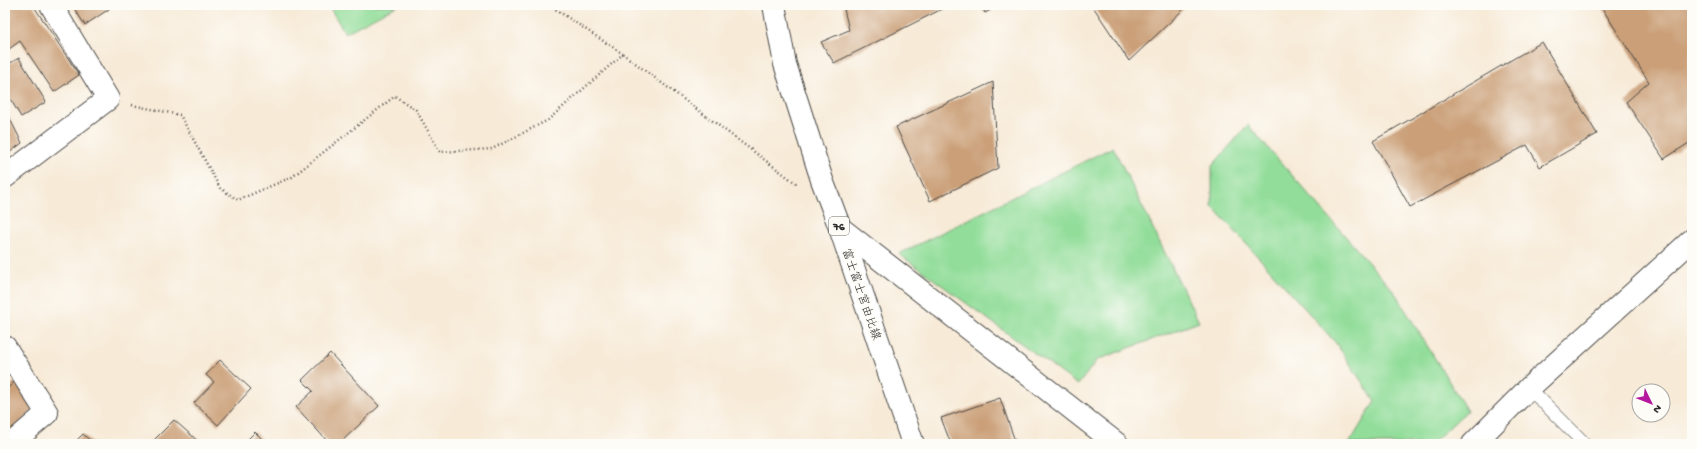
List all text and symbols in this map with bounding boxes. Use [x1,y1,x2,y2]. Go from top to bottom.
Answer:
road number: 76 [829,217,849,235]
street label: 富士富士宮由比線 [838,247,883,342]
north arrow [1631,383,1671,423]
text: N [1650,402,1664,415]

